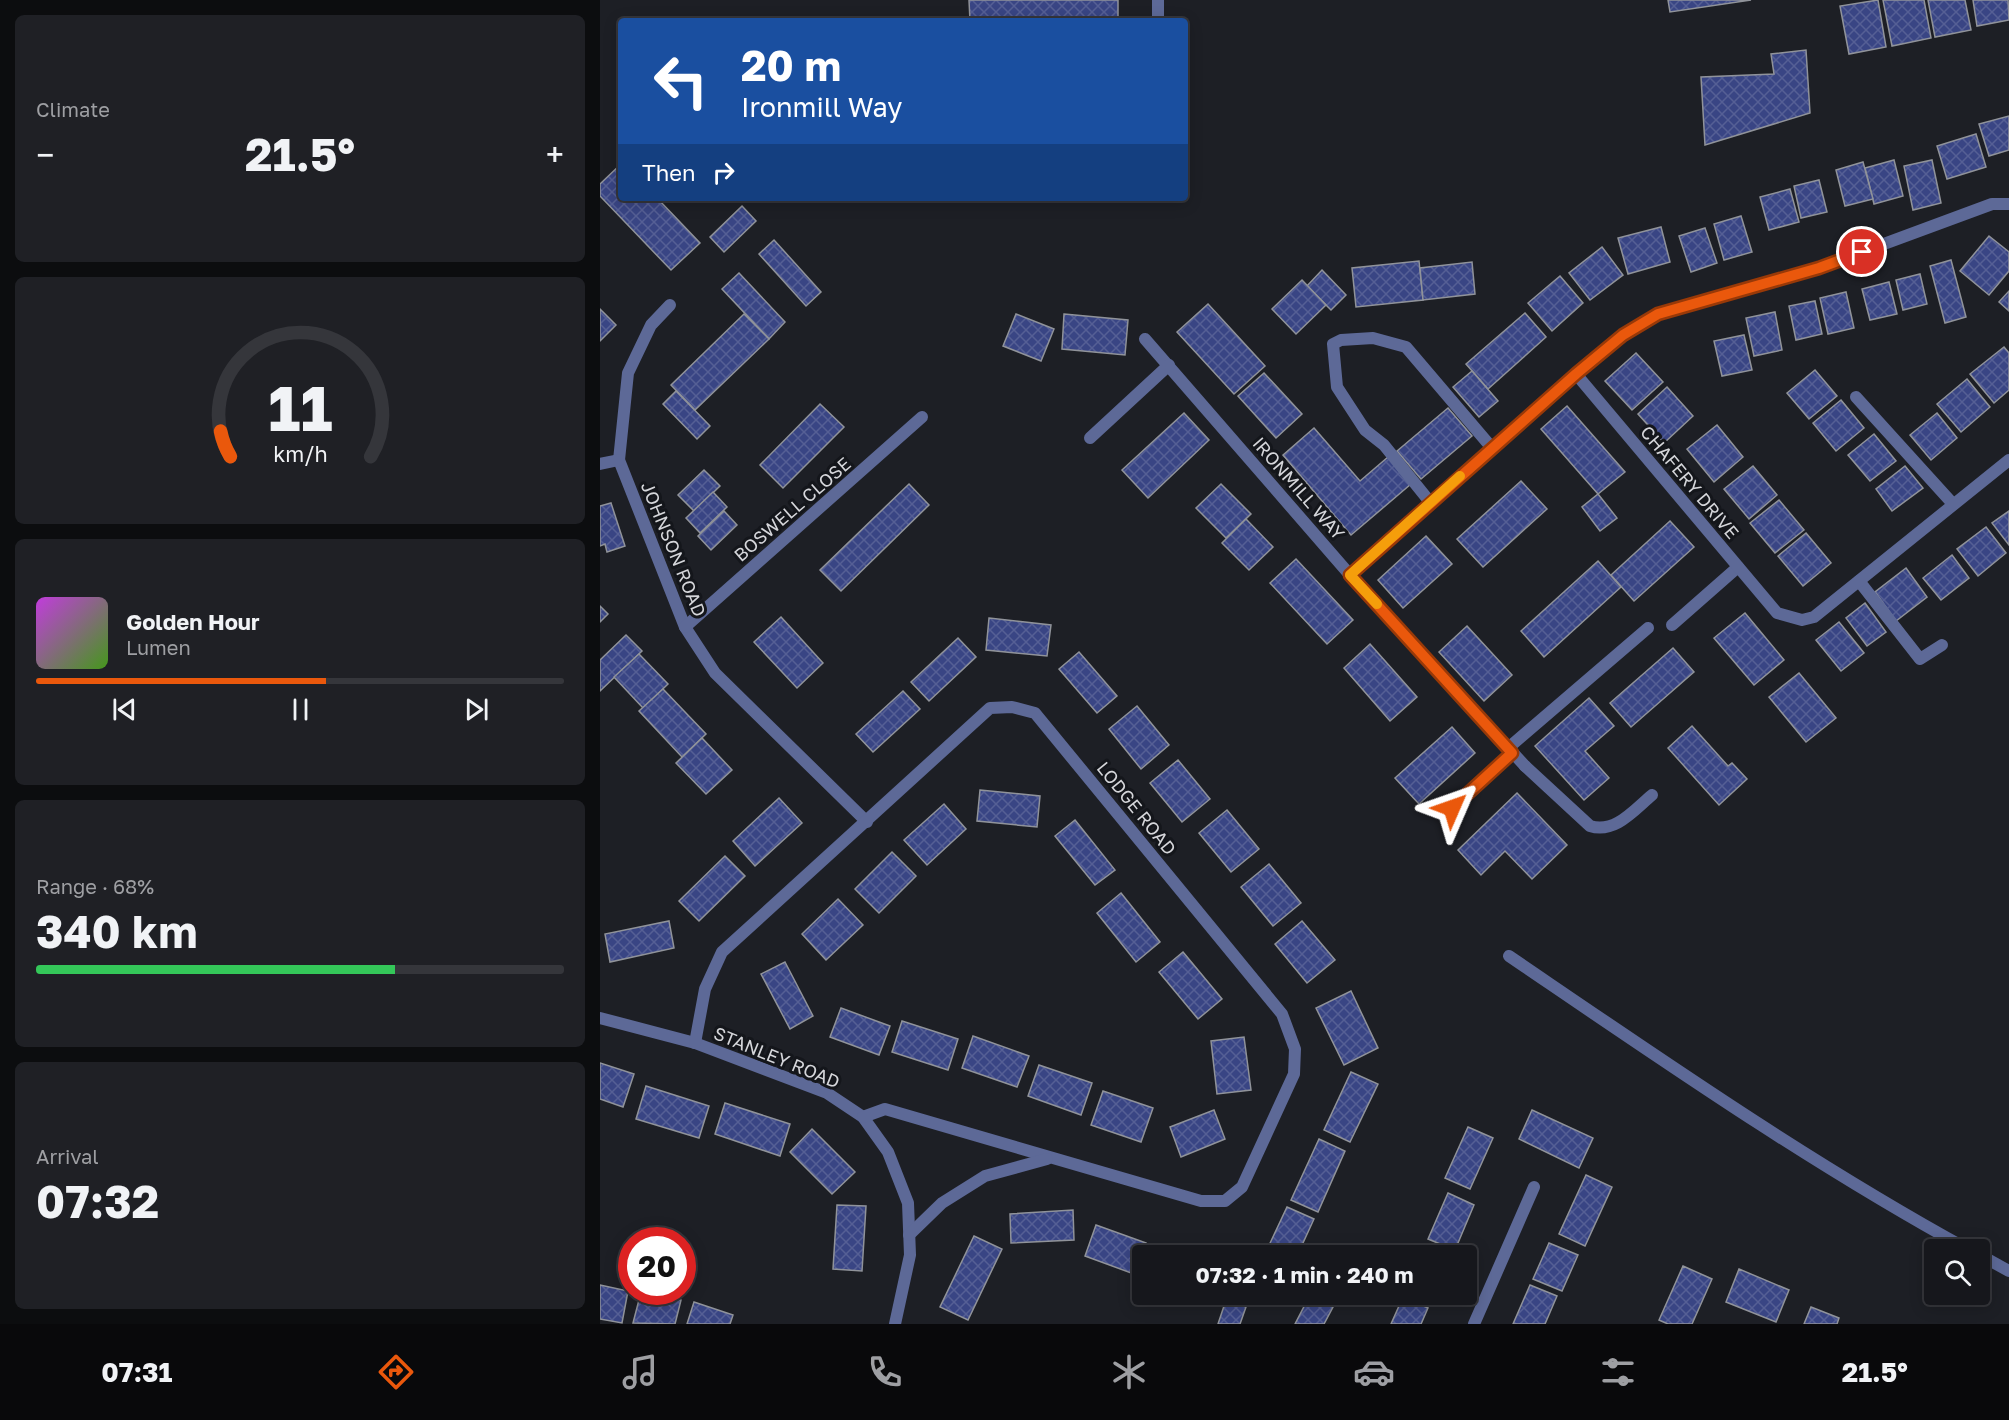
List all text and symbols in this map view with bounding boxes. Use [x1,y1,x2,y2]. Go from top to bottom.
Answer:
text: 20 m [741,40,841,90]
icon: left [642,42,720,120]
text: Ironmill Way [741,91,902,123]
text: Climate [36,97,110,121]
text: 21.5° [245,127,355,181]
text: − [36,135,54,174]
text: + [546,135,564,174]
icon: right [707,156,740,189]
text: Then [642,159,695,186]
pin [1836,226,1887,277]
icon: arrive [1845,235,1878,268]
text: 11 [268,370,332,445]
street label: CHAFERY DRIVE [1636,421,1744,543]
street label: IRONMILL WAY [1248,432,1350,544]
text: km/h [273,442,327,468]
street label: BOSWELL CLOSE [729,452,855,566]
street label: JOHNSON ROAD [637,478,711,620]
text: Golden Hour [126,608,260,635]
text: Lumen [126,635,191,659]
icon: previous [108,693,141,726]
icon: pause [284,693,317,726]
icon: next [460,693,493,726]
street label: LODGE ROAD [1093,757,1181,859]
position arrow [1420,776,1484,840]
text: Range · 68% [36,874,154,898]
text: 340 km [36,904,198,958]
street label: STANLEY ROAD [711,1022,843,1092]
text: Arrival [36,1144,99,1168]
text: 07:32 [36,1174,159,1228]
speed limit sign: 20 [618,1227,696,1305]
map controls [1924,1239,1990,1305]
button: search [1924,1239,1990,1305]
text: 07:32 · 1 min · 240 m [1196,1261,1413,1288]
icon: directions [375,1351,417,1393]
icon: music [619,1351,661,1393]
icon: phone [864,1351,906,1393]
icon: climate [1108,1351,1150,1393]
icon: car [1353,1351,1395,1393]
icon: filters [1597,1351,1639,1393]
text: 07:31 [101,1356,173,1388]
text: 21.5° [1842,1356,1908,1388]

